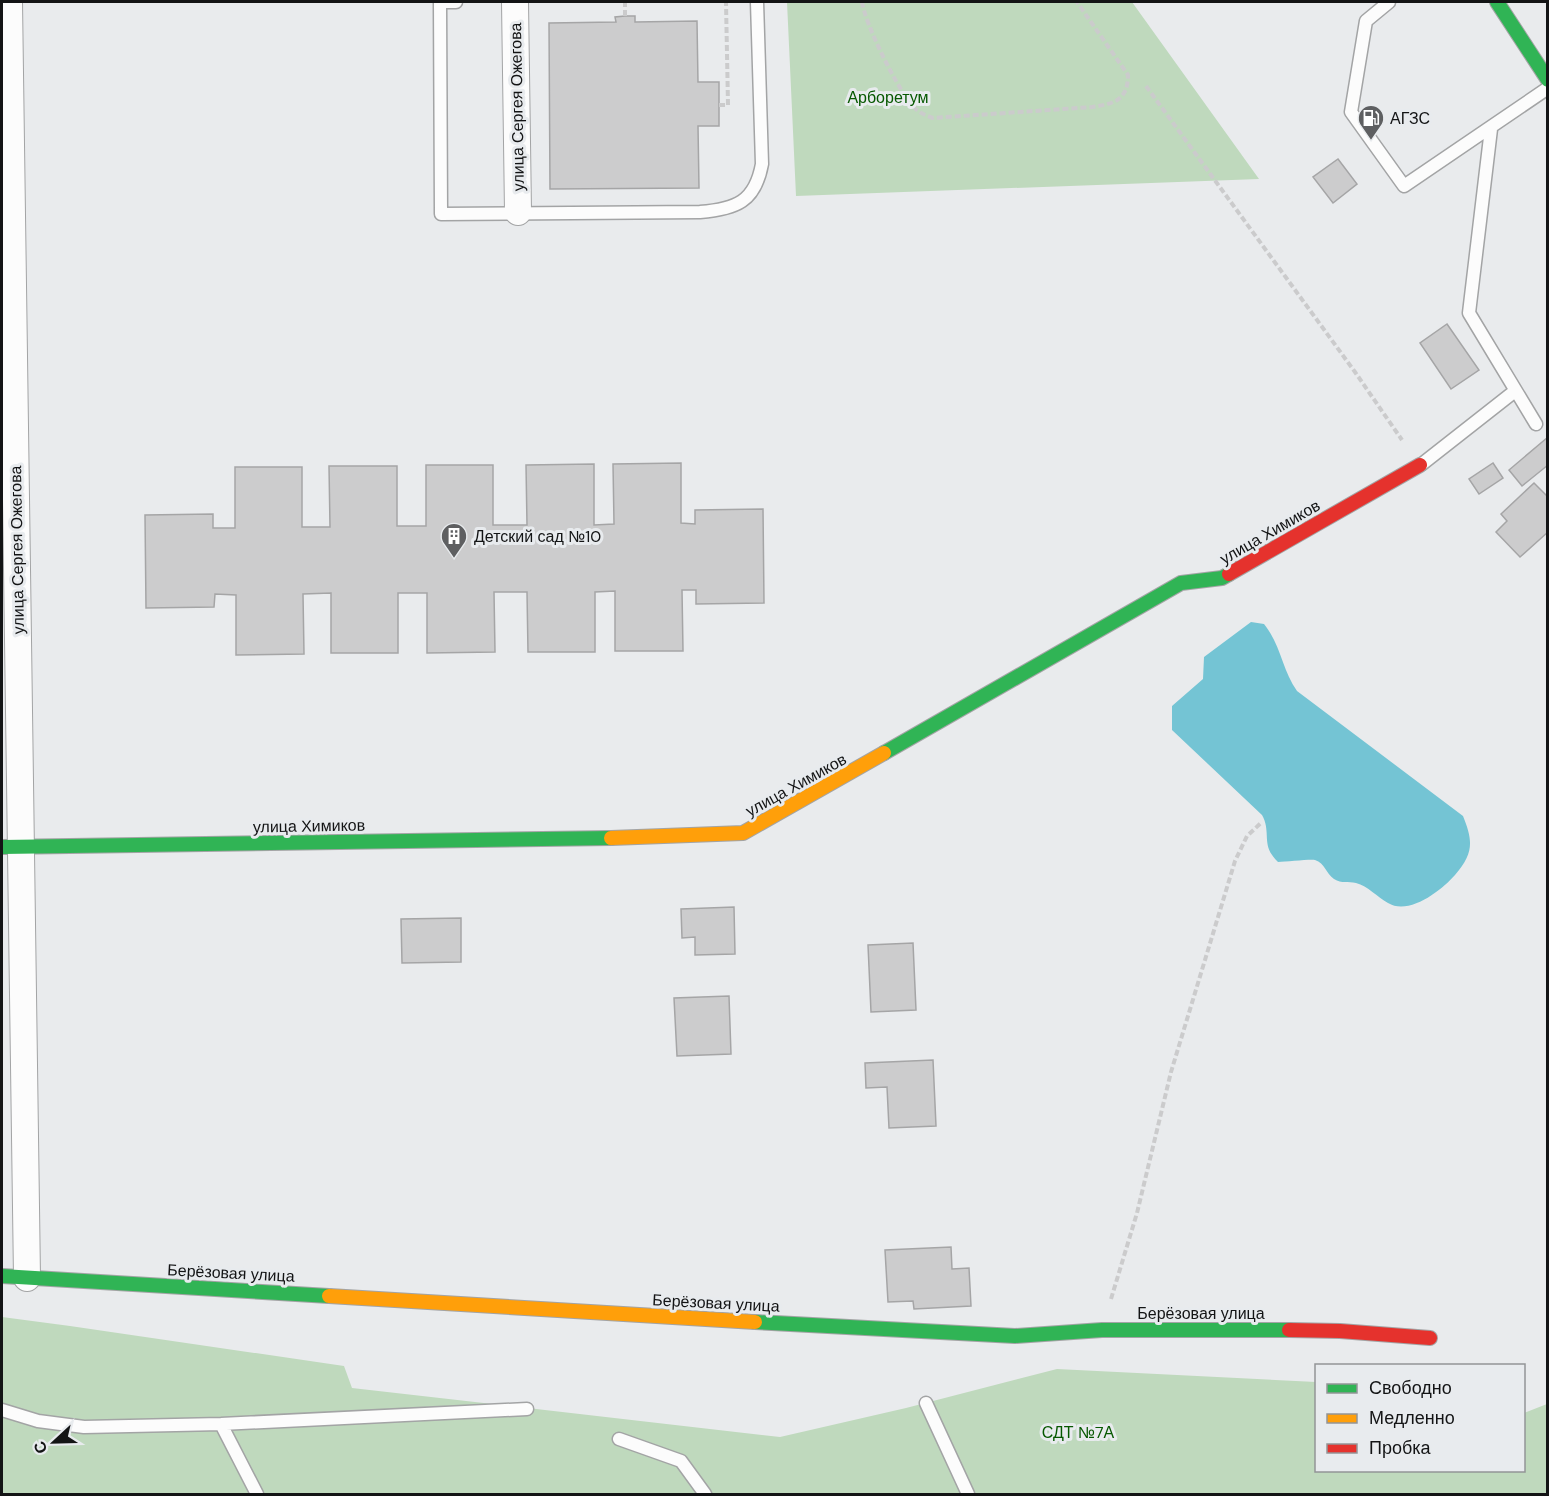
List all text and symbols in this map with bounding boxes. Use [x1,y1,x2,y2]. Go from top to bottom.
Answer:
street label: улица Сергея Ожегова [505,22,529,191]
park label: Арборетум [847,87,929,108]
fuel station icon: АГЗС [1356,103,1386,141]
place label: АГЗС [1390,108,1430,129]
street label: улица Сергея Ожегова [5,465,29,634]
street label: улица Химиков [1216,495,1324,569]
building icon: Детский сад №10 [439,521,469,559]
place label: Детский сад №10 [474,526,601,547]
street label: улица Химиков [742,749,850,821]
street label: улица Химиков [253,815,365,837]
street label: Берёзовая улица [167,1259,295,1287]
street label: Берёзовая улица [652,1289,780,1317]
street label: Берёзовая улица [1137,1303,1265,1324]
legend [1315,1364,1525,1472]
text: Свободно [1369,1376,1452,1400]
text: Медленно [1369,1406,1455,1430]
north arrow [24,1412,84,1472]
park label: СДТ №7А [1042,1422,1115,1443]
text: Пробка [1369,1436,1432,1460]
text: С [28,1438,52,1457]

